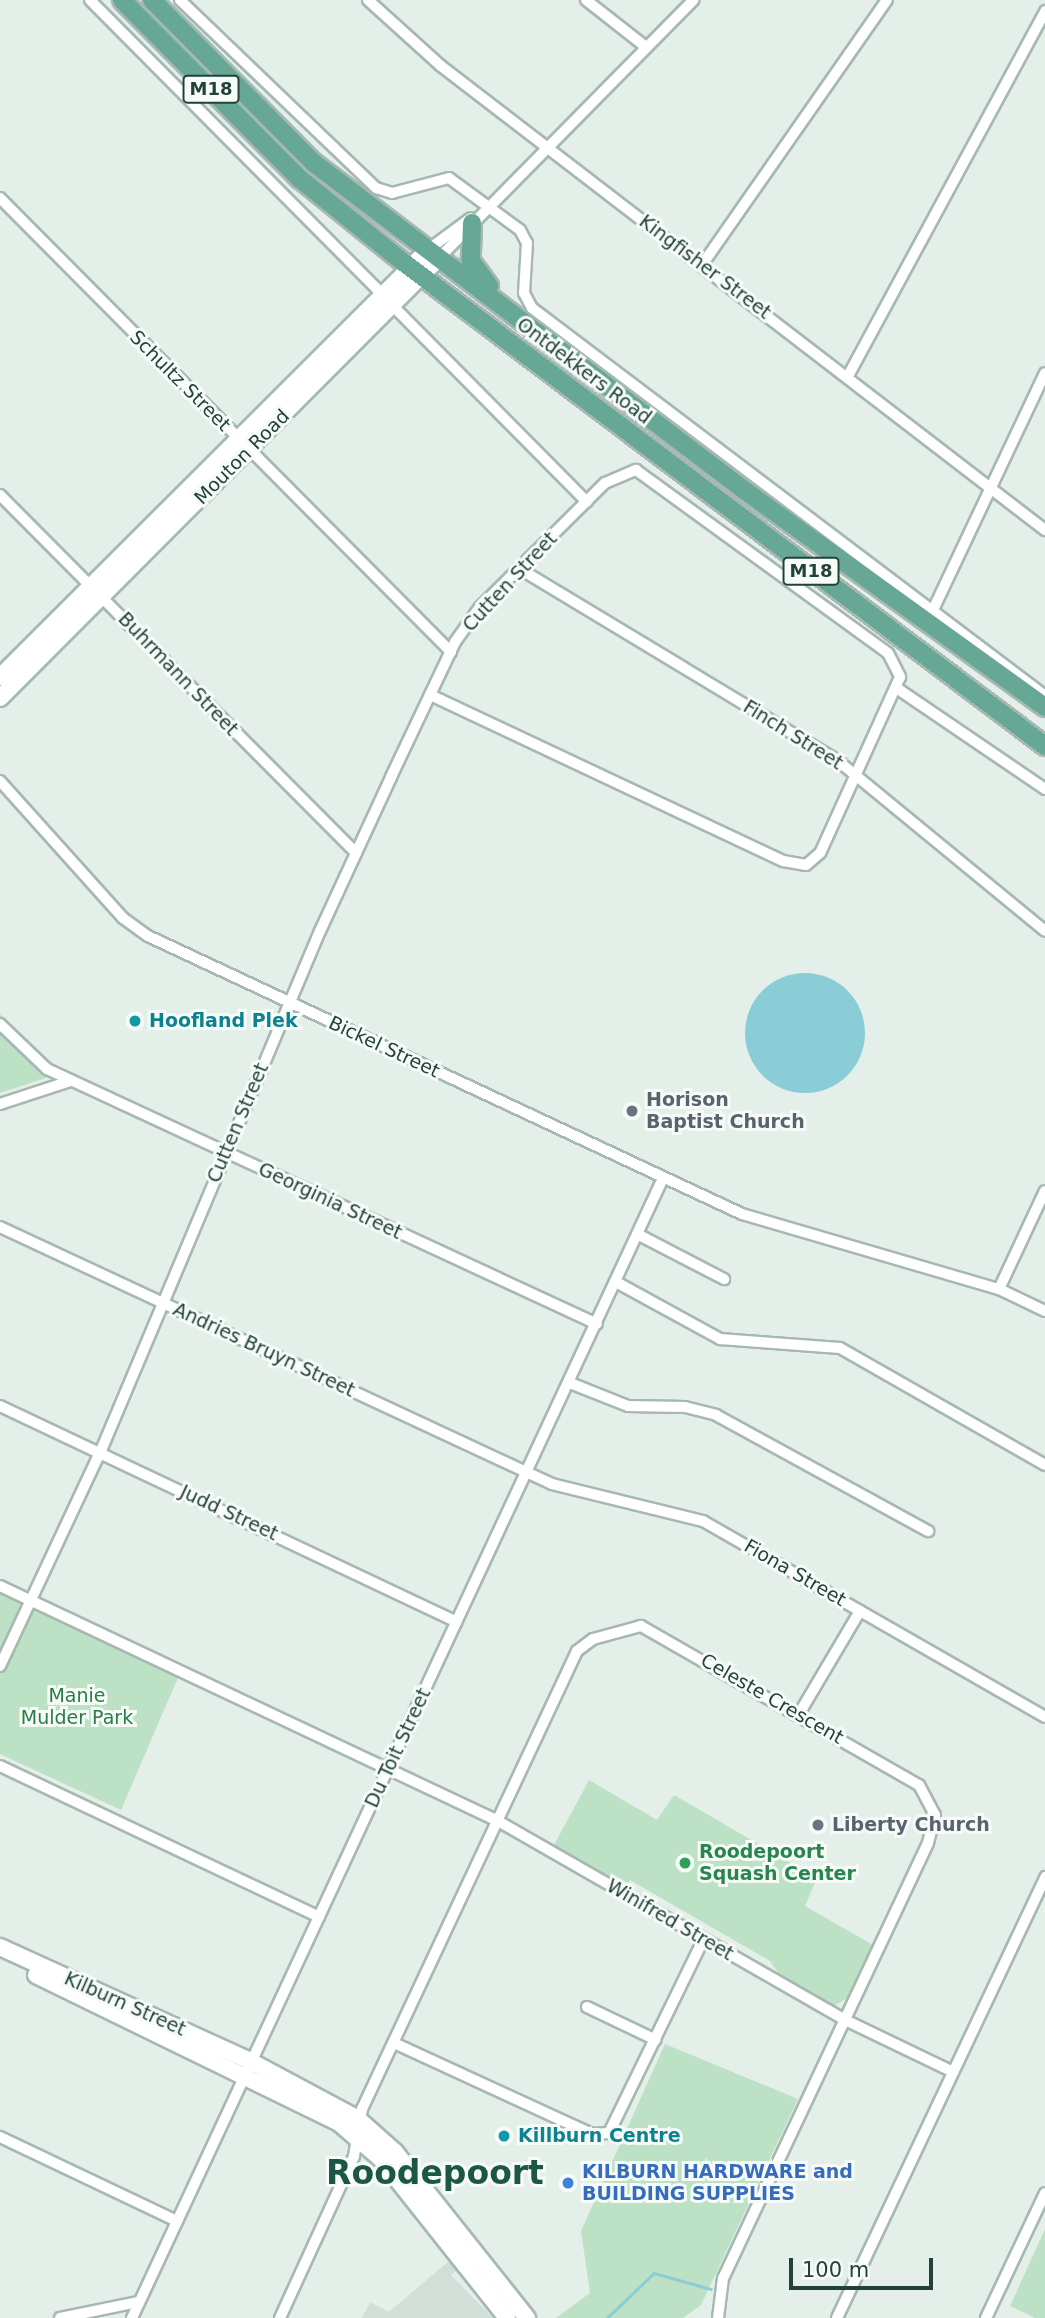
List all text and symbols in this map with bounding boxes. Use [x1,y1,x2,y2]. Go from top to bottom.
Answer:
road number: M18 [181,74,241,104]
street label: Kingfisher Street [635,210,775,324]
street label: Ontdekkers Road [512,313,656,429]
street label: Schultz Street [125,326,235,436]
street label: Mouton Road [190,405,294,509]
street label: Cutten Street [458,528,562,636]
road number: M18 [781,556,841,586]
street label: Buhrmann Street [113,608,243,740]
street label: Finch Street [739,695,847,775]
place label: Hoofland Plek [149,1010,298,1032]
street label: Bickel Street [325,1011,443,1083]
marker: Hoofland Plek [127,1013,143,1029]
street label: Cutten Street [203,1060,273,1186]
place label: Horison Baptist Church [646,1089,805,1133]
marker: Horison Baptist Church [624,1103,640,1119]
street label: Georginia Street [255,1158,405,1244]
street label: Andries Bruyn Street [170,1298,358,1402]
street label: Judd Street [176,1480,282,1546]
street label: Fiona Street [740,1535,850,1611]
street label: Celeste Crescent [697,1649,847,1749]
park label: Manie Mulder Park [21,1685,133,1729]
street label: Du Toit Street [360,1685,436,1811]
place label: Liberty Church [832,1814,990,1836]
marker: Liberty Church [810,1817,826,1833]
place label: Roodepoort Squash Center [699,1841,856,1885]
marker: Roodepoort Squash Center [677,1855,693,1871]
street label: Winifred Street [603,1874,737,1966]
street label: Kilburn Street [61,1967,189,2041]
place label: Killburn Centre [518,2125,681,2147]
marker: Killburn Centre [496,2128,512,2144]
district label: Roodepoort [326,2153,544,2193]
place label: KILBURN HARDWARE and BUILDING SUPPLIES [582,2161,853,2205]
marker: KILBURN HARDWARE and BUILDING SUPPLIES [560,2175,576,2191]
scale bar [793,2244,936,2288]
text: 100 m [802,2258,869,2282]

